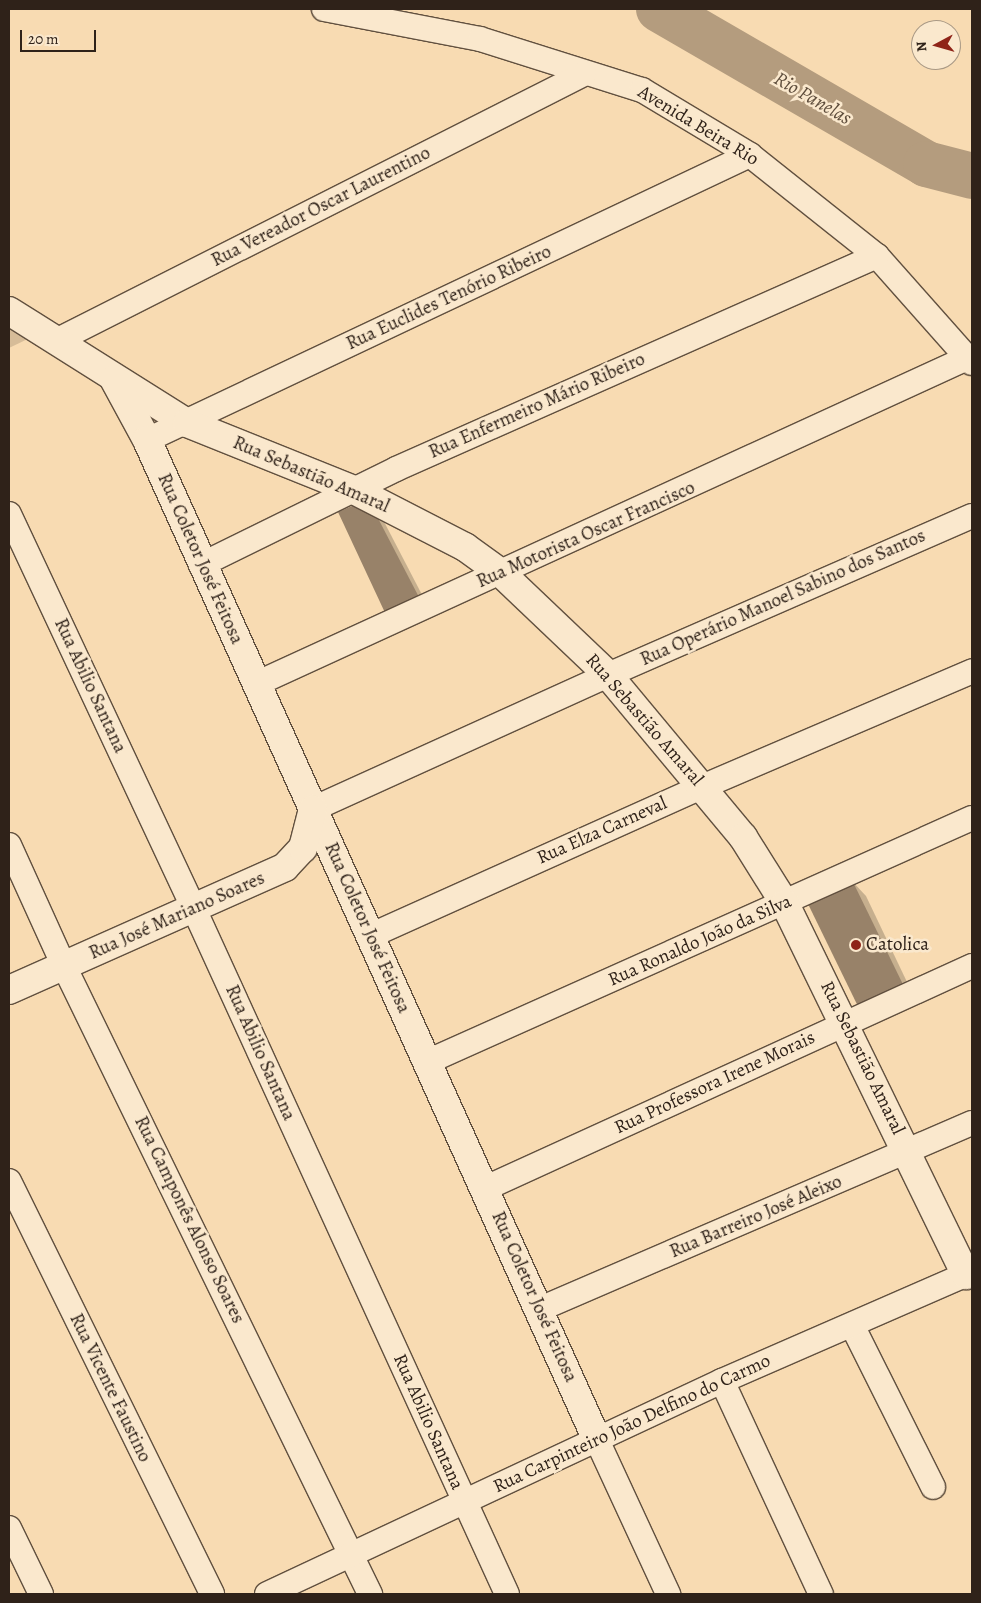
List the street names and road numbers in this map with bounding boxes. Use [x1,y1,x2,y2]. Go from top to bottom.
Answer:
street label: Avenida Beira Rio [633,81,763,171]
street label: Rua Vereador Oscar Laurentino [208,142,434,272]
street label: Rua Euclides Tenório Ribeiro [343,240,555,356]
street label: Rua Enfermeiro Mário Ribeiro [425,348,649,464]
street label: Rua Sebastião Amaral [229,432,393,518]
street label: Rua Coletor José Feitosa [152,470,248,648]
street label: Rua Motorista Oscar Francisco [473,476,699,594]
street label: Rua Operário Manoel Sabino dos Santos [637,525,929,671]
street label: Rua Abilio Santana [49,615,131,757]
street label: Rua Sebastião Amaral [580,649,708,791]
street label: Rua Elza Carneval [534,792,670,870]
street label: Rua Coletor José Feitosa [319,839,415,1017]
street label: Rua José Mariano Soares [86,867,268,965]
street label: Rua Ronaldo João da Silva [605,890,795,992]
street label: Rua Sebastião Amaral [815,978,909,1138]
street label: Rua Abilio Santana [220,982,300,1124]
street label: Rua Professora Irene Morais [611,1026,819,1140]
street label: Rua Camponês Alonso Soares [129,1113,249,1327]
street label: Rua Barreiro José Aleixo [666,1170,846,1264]
street label: Rua Coletor José Feitosa [486,1208,582,1386]
street label: Rua Vicente Faustino [64,1310,156,1466]
street label: Rua Carpinteiro João Delfino do Carmo [490,1350,774,1498]
street label: Rua Abilio Santana [388,1351,468,1493]

